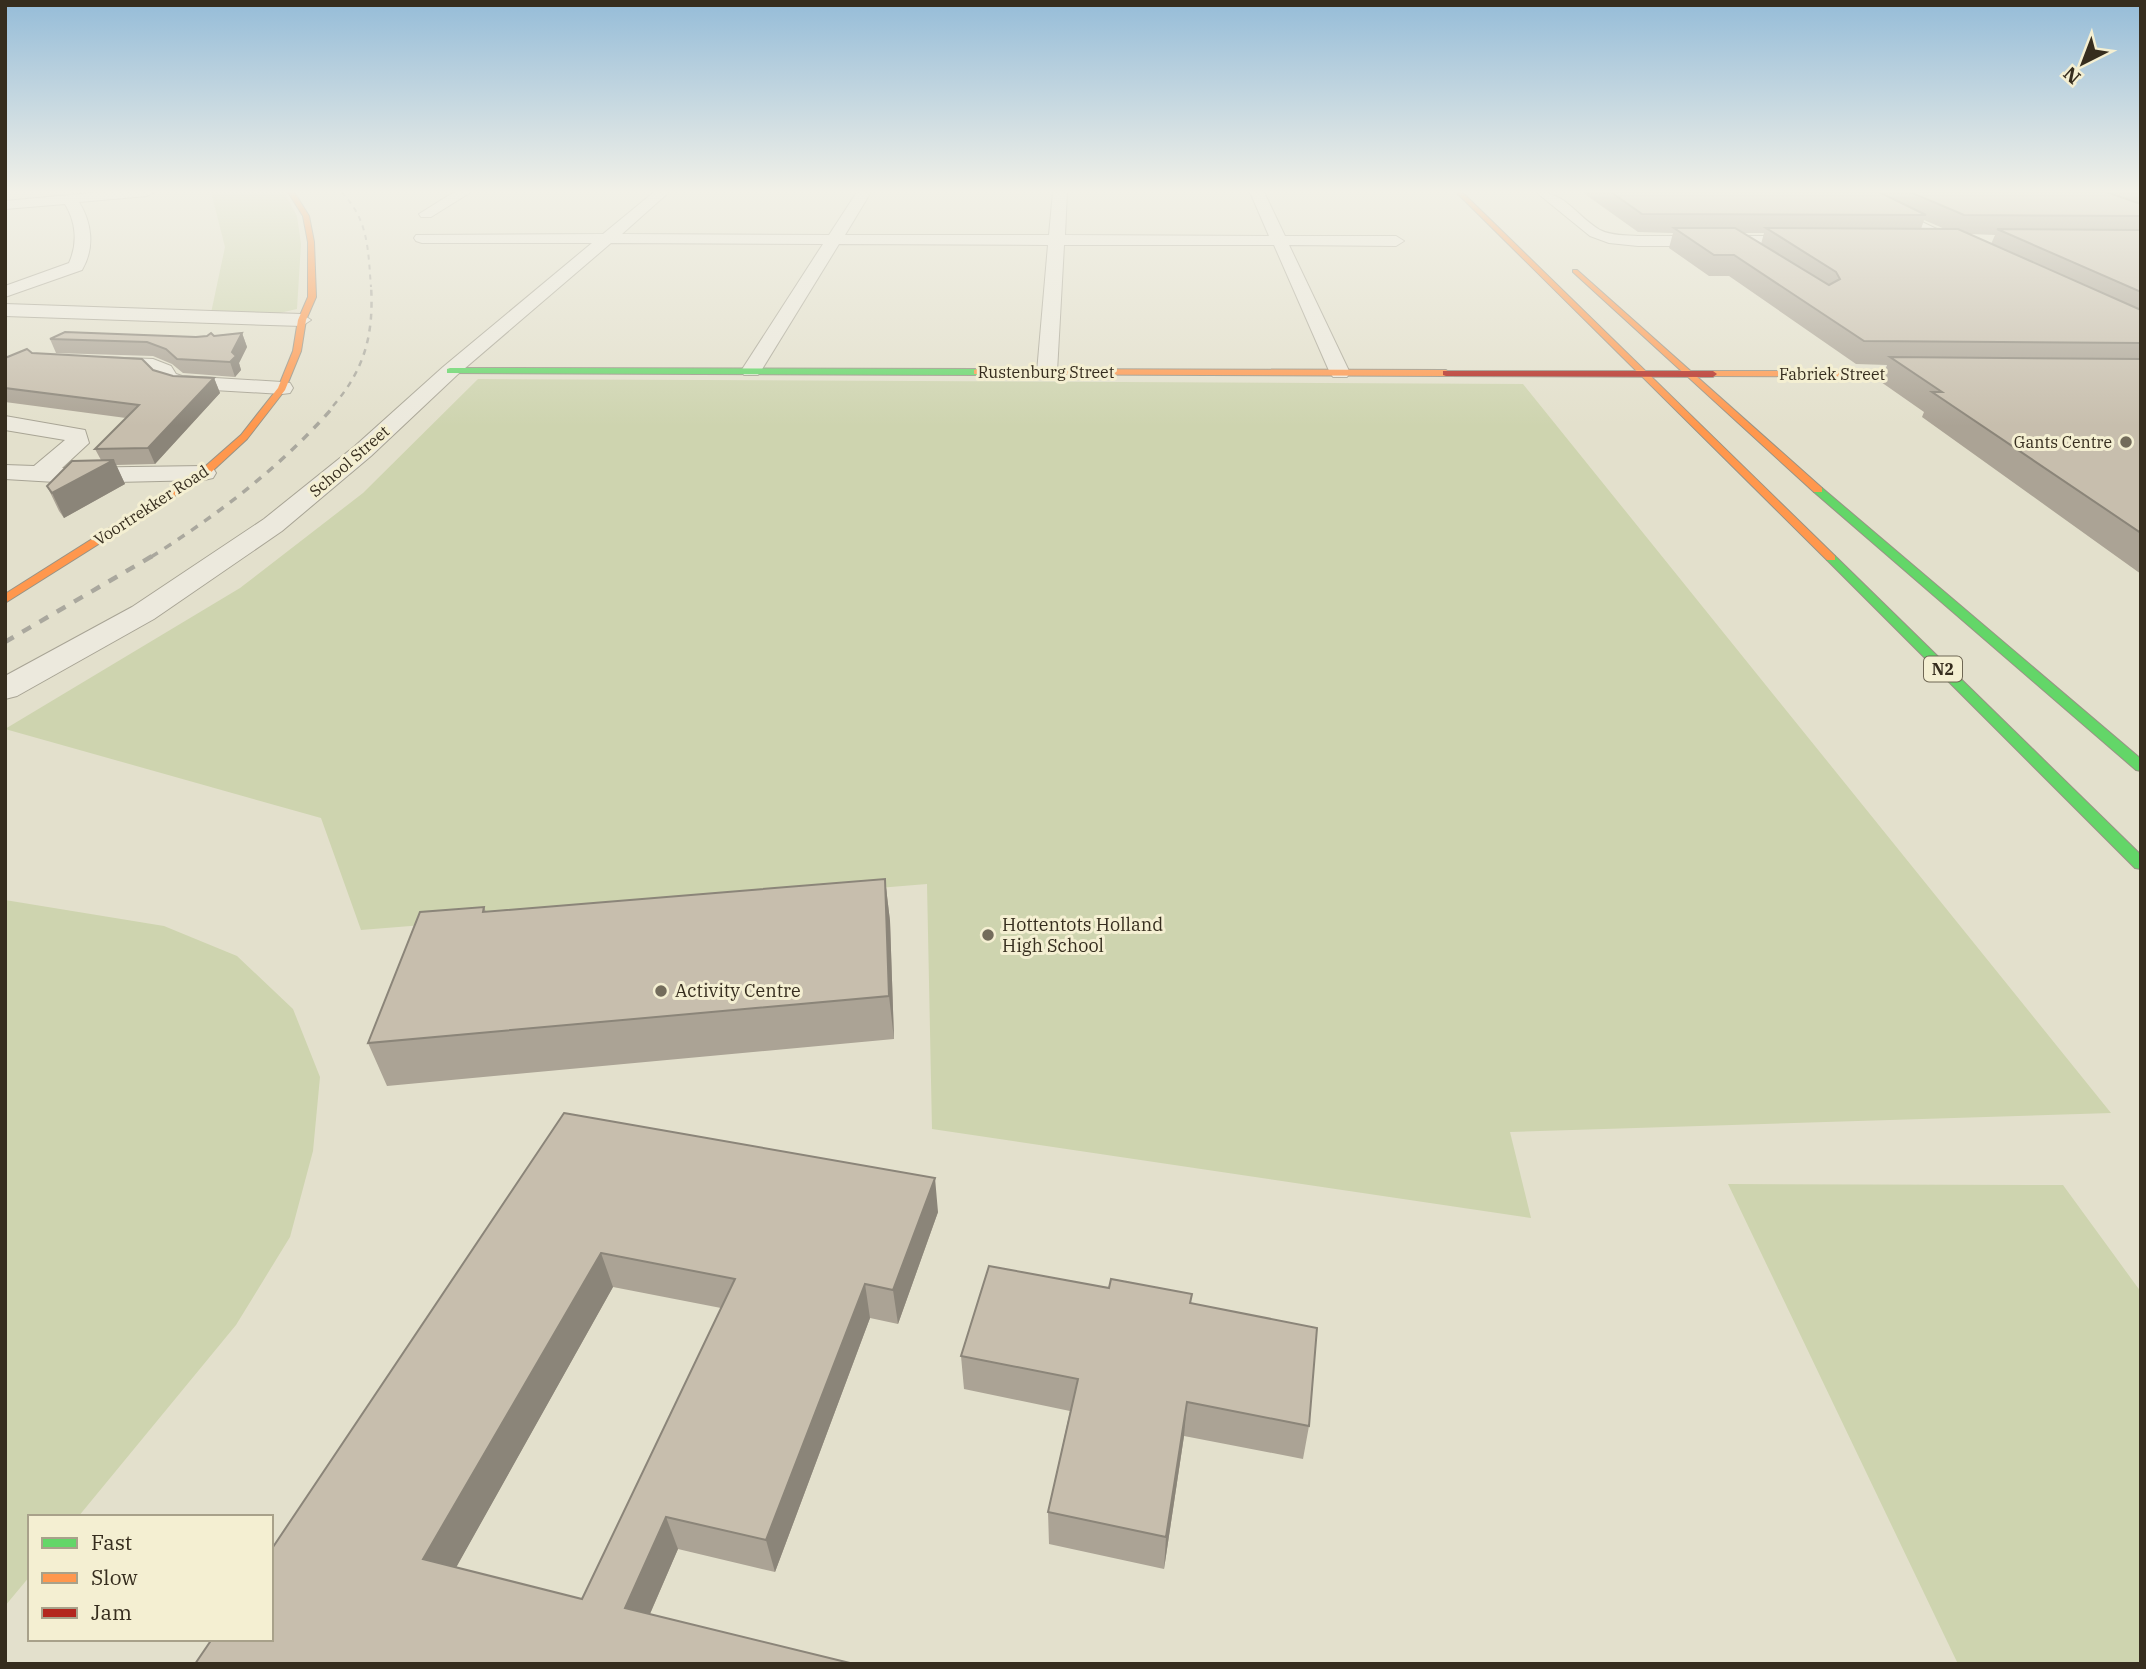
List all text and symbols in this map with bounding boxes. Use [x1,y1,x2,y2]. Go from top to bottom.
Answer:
north arrow [2048,28,2118,98]
text: N [2058,62,2085,90]
street label: Rustenburg Street [978,362,1115,382]
street label: Fabriek Street [1779,364,1885,384]
street label: School Street [305,421,393,501]
place label: Gants Centre [2014,432,2112,452]
marker: Gants Centre [2118,434,2134,450]
street label: Voortrekker Road [90,460,212,549]
road number: N2 [1924,656,1962,682]
place label: Hottentots Holland High School [1002,913,1163,957]
marker: Hottentots Holland High School [980,927,996,943]
place label: Activity Centre [675,979,801,1002]
marker: Activity Centre [653,983,669,999]
legend [28,1515,273,1641]
text: Fast [91,1528,132,1556]
text: Slow [91,1563,138,1591]
text: Jam [91,1598,132,1626]

